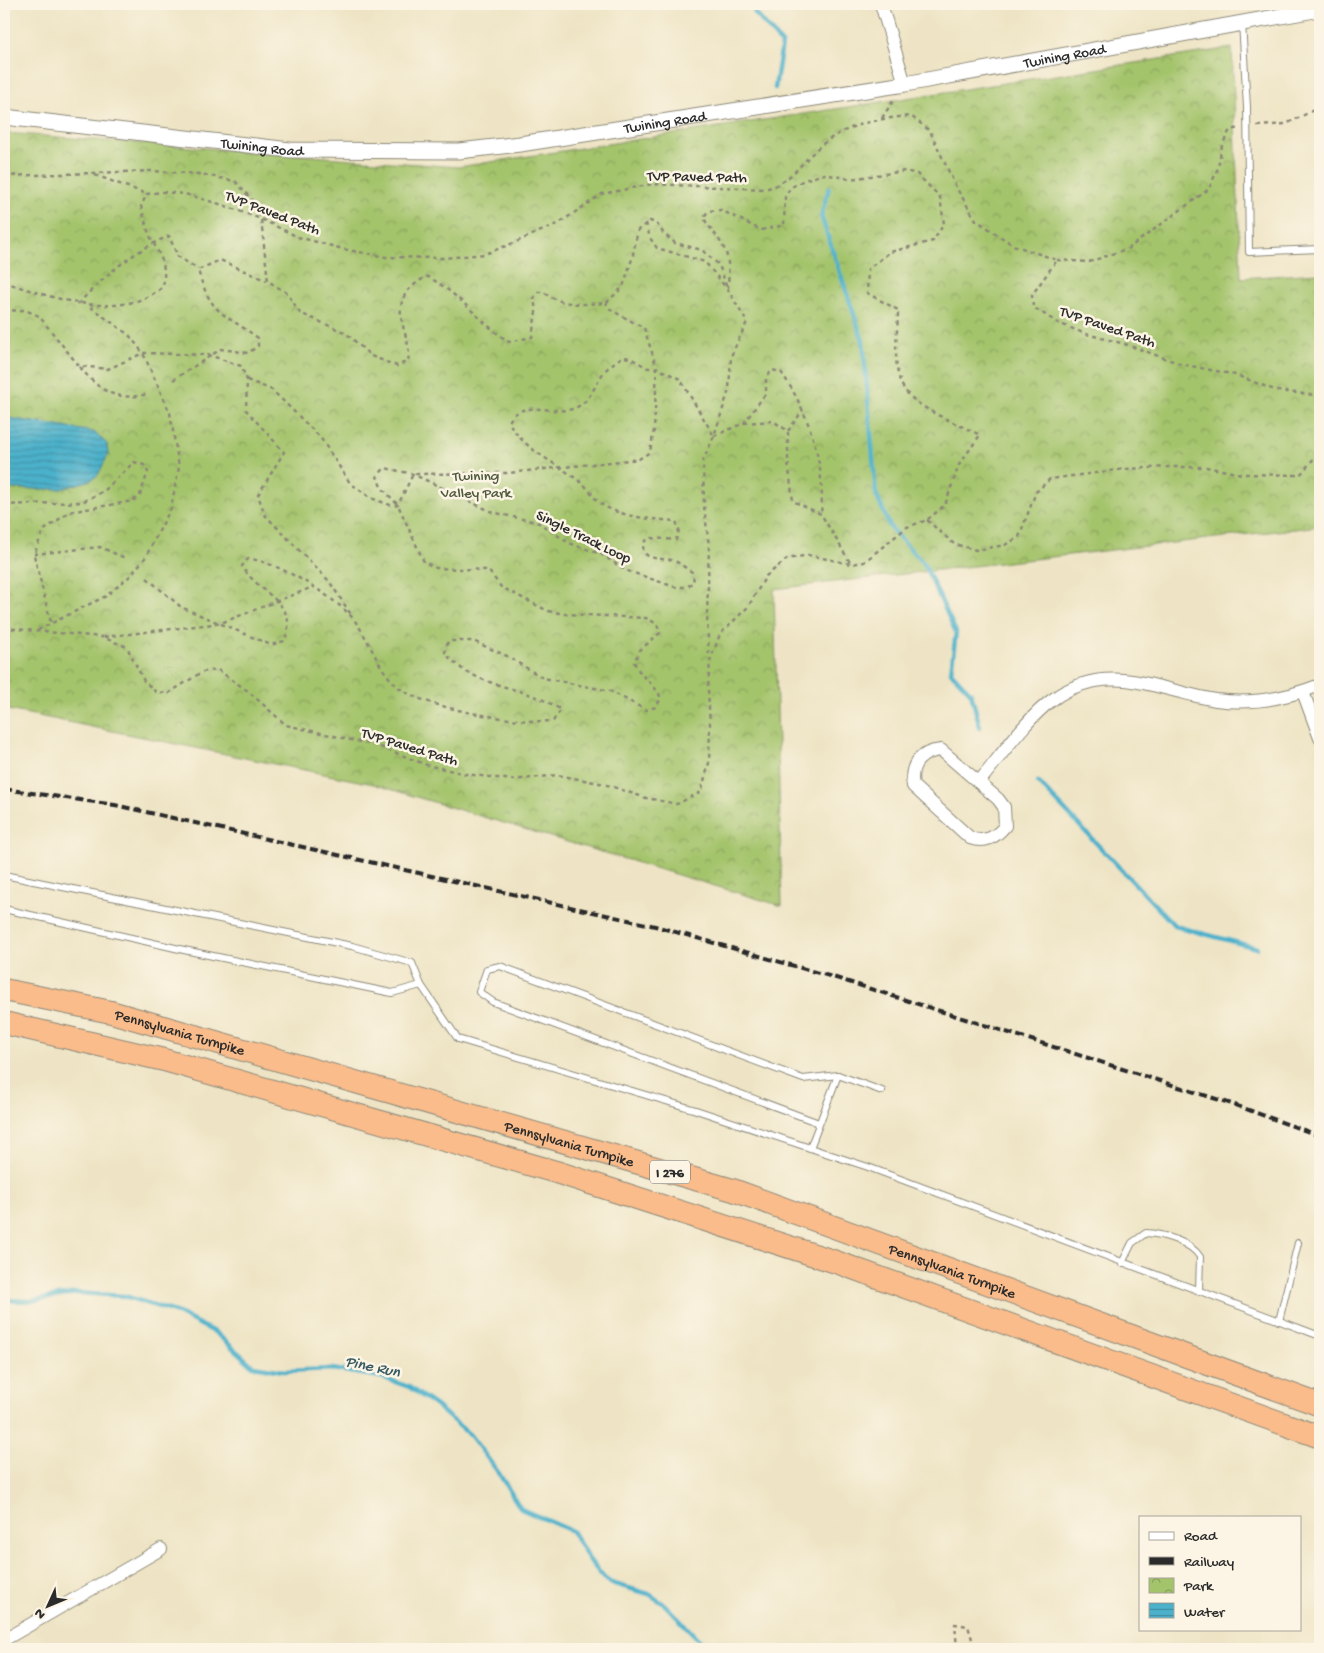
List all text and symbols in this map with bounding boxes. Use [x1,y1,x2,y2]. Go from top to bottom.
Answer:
street label: Twining Road [1021,41,1109,74]
street label: Twining Road [622,108,709,139]
street label: Twining Road [219,135,305,161]
street label: TVP Paved Path [646,168,747,188]
street label: TVP Paved Path [221,187,322,240]
street label: TVP Paved Path [1056,303,1158,353]
park label: Twining Valley Park [440,468,513,503]
street label: Single Track Loop [533,507,634,569]
street label: TVP Paved Path [358,724,460,771]
street label: Pennsylvania Turnpike [112,1006,247,1061]
street label: Pennsylvania Turnpike [501,1118,636,1172]
road number: I 276 [650,1160,690,1184]
street label: Pennsylvania Turnpike [885,1240,1018,1304]
water label: Pine Run [343,1353,402,1384]
legend [1139,1516,1302,1630]
text: Road [1184,1528,1218,1546]
text: Railway [1184,1554,1235,1572]
text: Park [1183,1578,1214,1596]
north arrow [22,1580,72,1630]
text: N [31,1604,50,1622]
text: Water [1184,1604,1226,1622]

